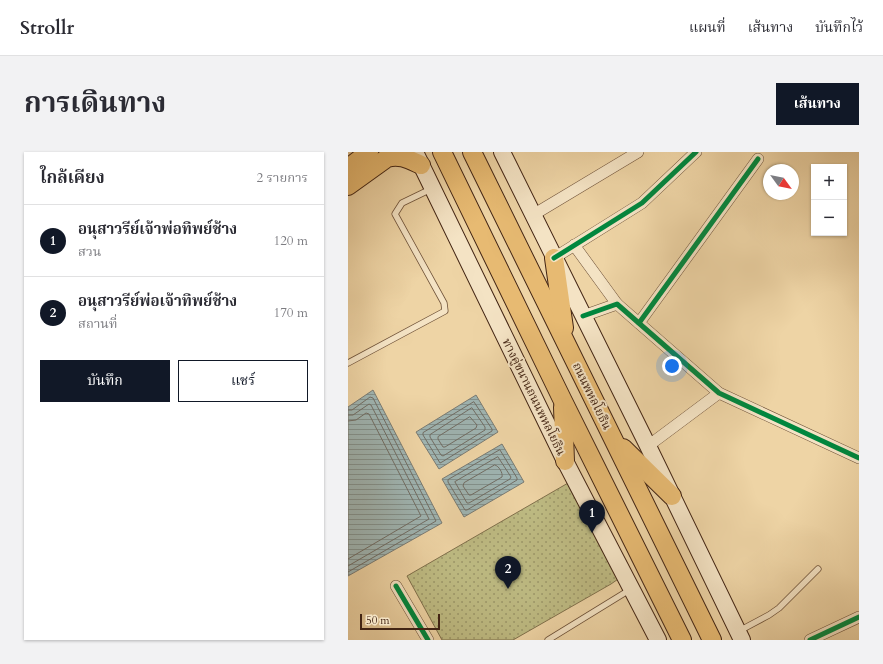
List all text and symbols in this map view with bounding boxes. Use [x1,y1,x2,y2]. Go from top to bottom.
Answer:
text: Strollr [20,15,74,41]
text: แผนที่ [689,18,726,37]
text: เส้นทาง [748,18,793,37]
text: บันทึกไว้ [815,18,863,37]
button: เส้นทาง [776,83,859,125]
text: การเดินทาง [24,84,166,122]
north arrow [763,164,799,200]
map controls [811,164,847,236]
button: + [811,164,847,200]
text: ใกล้เคียง [40,166,105,189]
text: 2 รายการ [256,169,308,187]
button: − [811,200,847,236]
text: อนุสาวรีย์เจ้าพ่อทิพย์ช้าง [78,219,237,239]
text: 1 [50,232,56,250]
text: 120 m [274,232,308,250]
text: สวน [78,243,101,261]
text: อนุสาวรีย์พ่อเจ้าทิพย์ช้าง [78,291,237,311]
text: 2 [50,304,56,322]
text: 170 m [274,304,308,322]
text: สถานที่ [78,315,117,333]
street label: ทางคู่ขนานถนนพหลโยธิน [499,335,570,458]
your location [662,356,682,376]
street label: ถนนพหลโยธิน [569,359,616,432]
button: บันทึก [40,360,170,402]
button: แชร์ [178,360,308,402]
pin: 1 [579,500,605,533]
pin: 2 [495,556,521,589]
scale bar [360,612,440,631]
text: 50 m [366,613,390,628]

